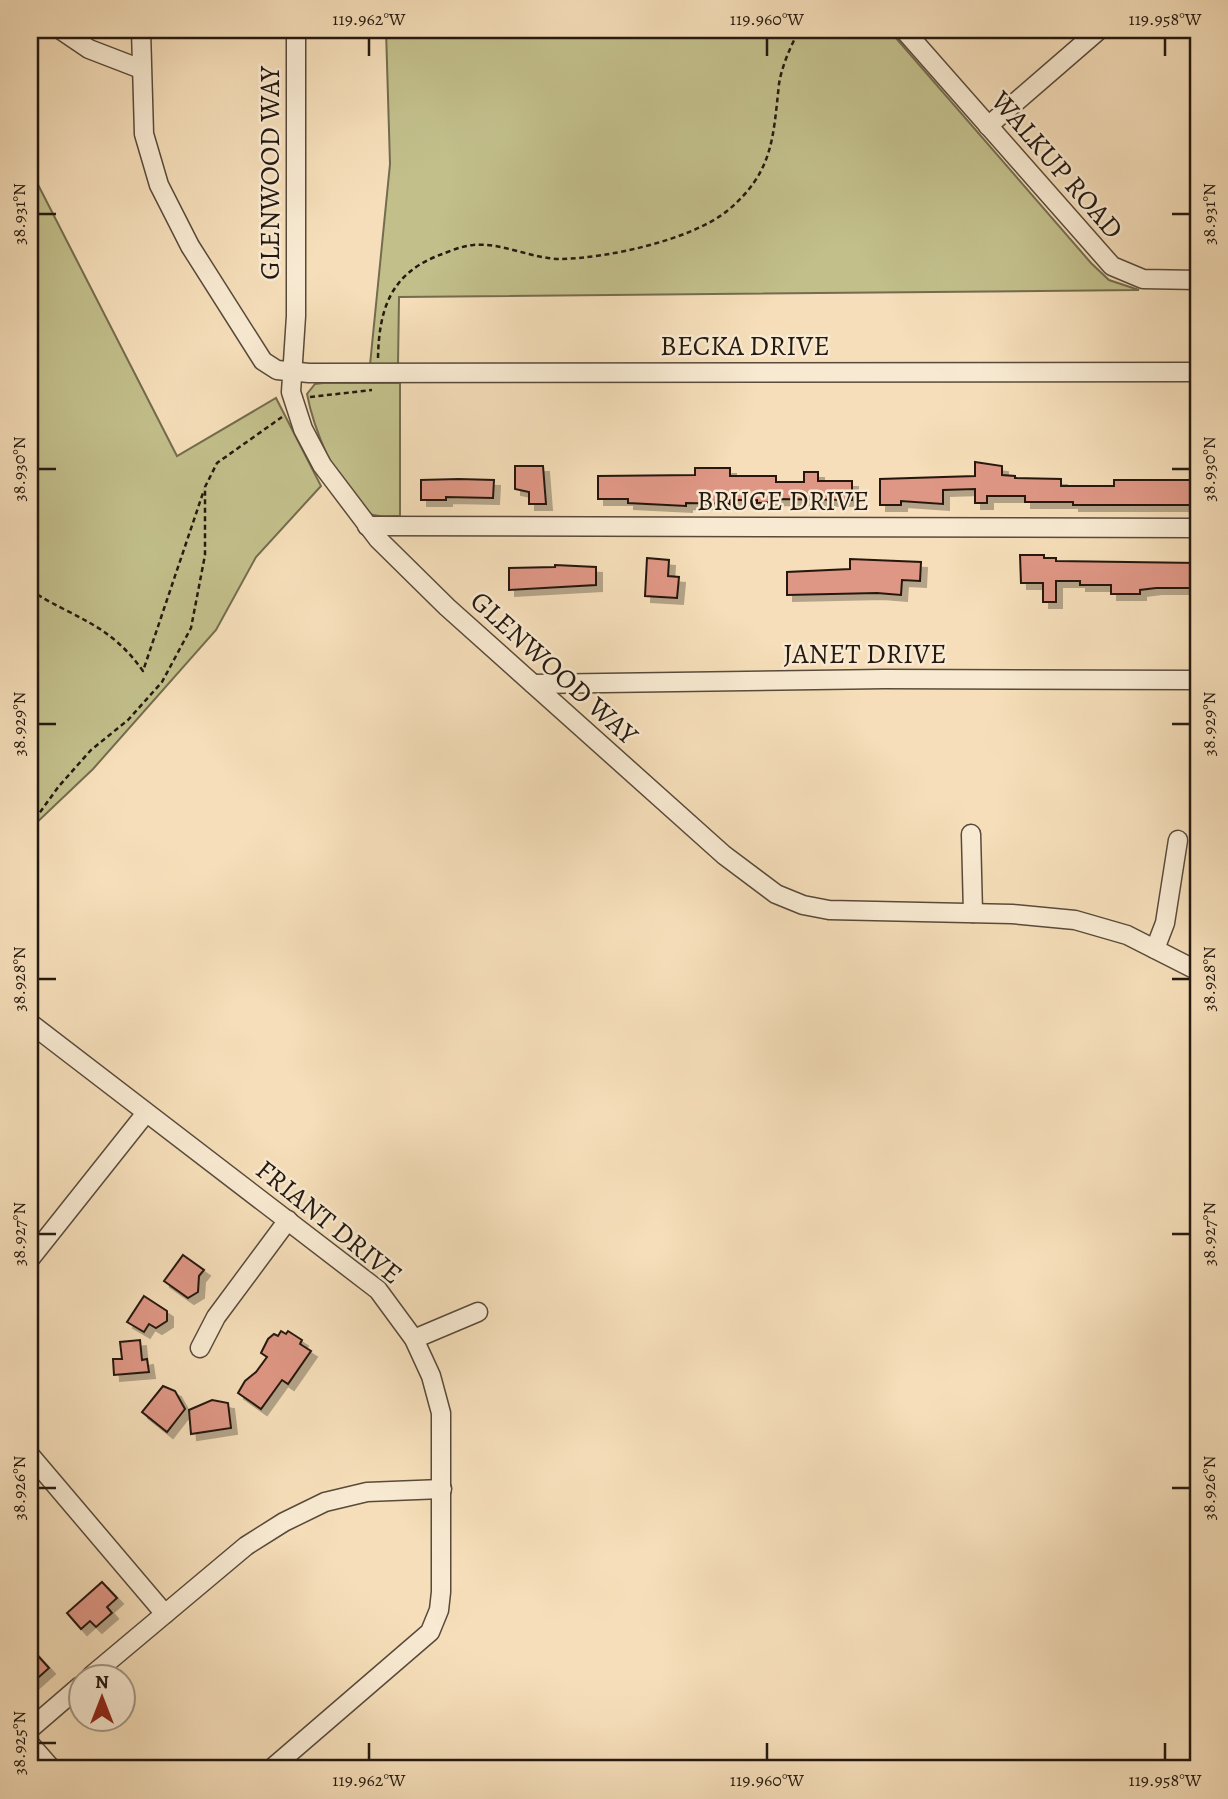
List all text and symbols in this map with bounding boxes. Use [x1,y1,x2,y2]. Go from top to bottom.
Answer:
text: 119.962°W [332,7,406,31]
text: 119.960°W [730,7,804,31]
text: 119.958°W [1129,7,1202,31]
street label: GLENWOOD WAY [251,65,289,280]
street label: WALKUP ROAD [981,82,1132,247]
text: 38.931°N [7,183,31,245]
text: 38.931°N [1197,183,1221,245]
street label: BECKA DRIVE [660,327,830,365]
text: 38.930°N [7,436,31,502]
text: 38.930°N [1197,436,1221,502]
street label: BRUCE DRIVE [697,482,869,520]
street label: GLENWOOD WAY [462,582,647,754]
street label: JANET DRIVE [783,635,947,673]
text: 38.929°N [7,691,31,757]
text: 38.929°N [1197,691,1221,757]
text: 38.928°N [7,946,31,1012]
text: 38.928°N [1197,946,1221,1012]
street label: FRIANT DRIVE [248,1151,410,1293]
text: 38.927°N [7,1202,31,1266]
text: 38.927°N [1197,1202,1221,1266]
text: 38.926°N [7,1455,31,1521]
text: 38.926°N [1197,1455,1221,1521]
north arrow [66,1662,136,1732]
text: N [95,1669,109,1695]
text: 38.925°N [7,1711,31,1775]
text: 119.962°W [332,1768,406,1792]
text: 119.960°W [730,1768,804,1792]
text: 119.958°W [1129,1768,1202,1792]

